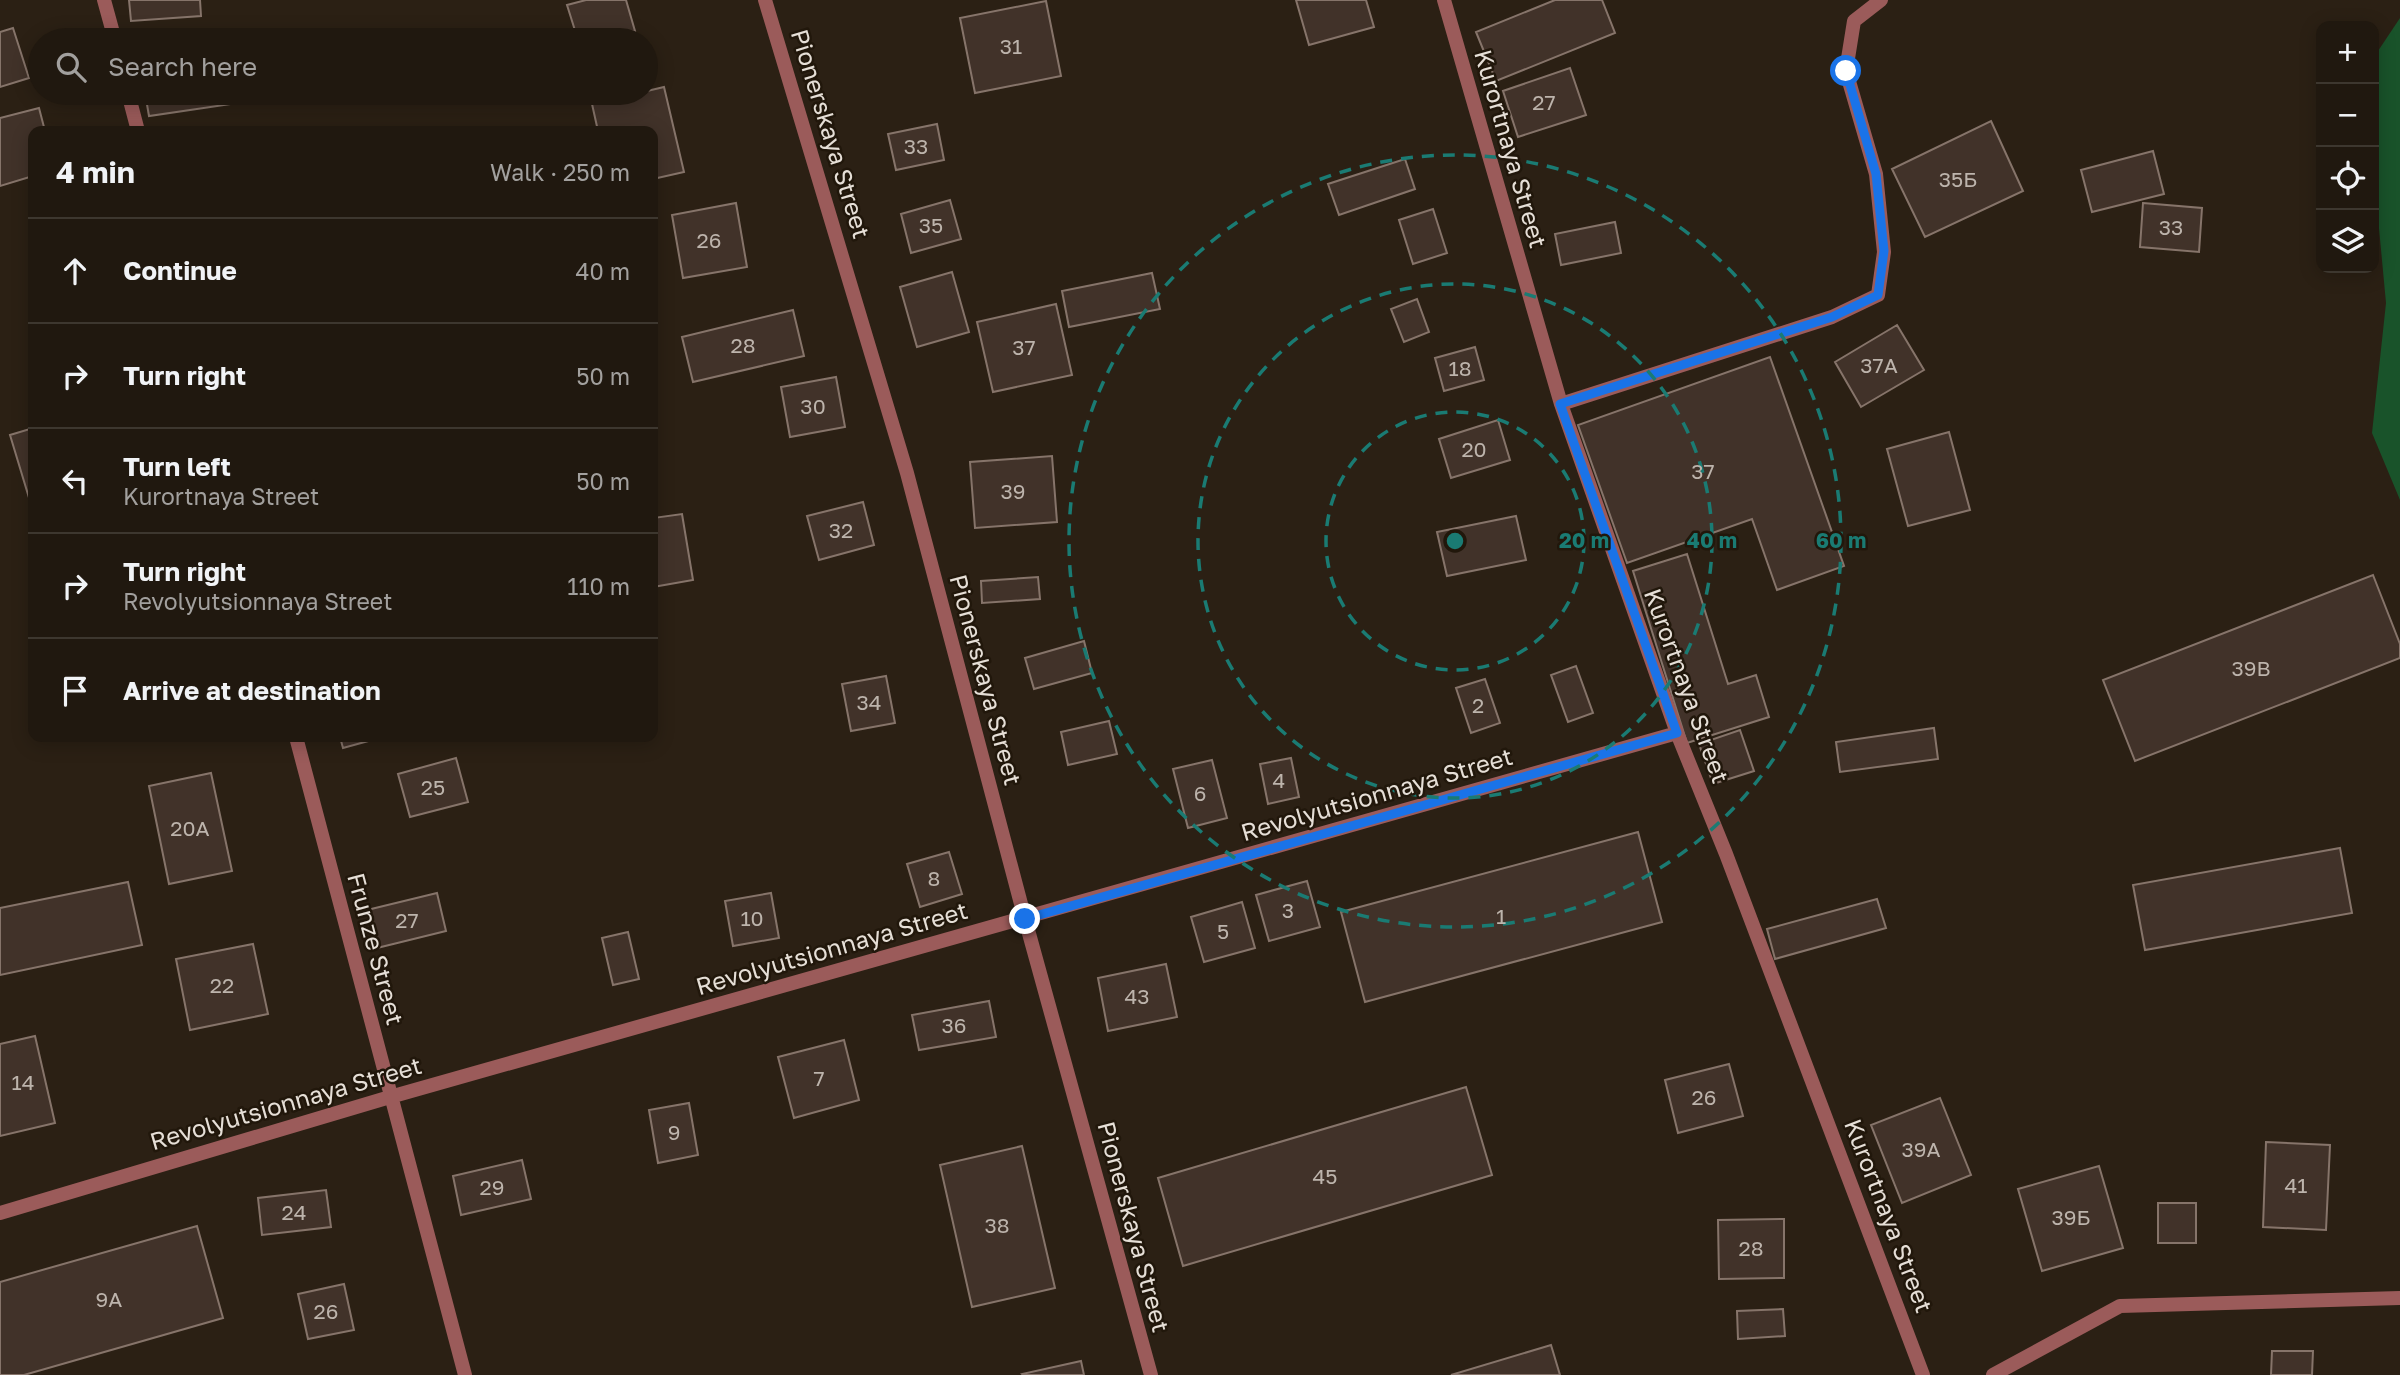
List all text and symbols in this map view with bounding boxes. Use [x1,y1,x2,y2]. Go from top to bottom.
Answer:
map controls [2316,21,2379,273]
button: + [2316,21,2379,84]
street label: Pionerskaya Street [786,26,877,242]
search box [28,28,658,105]
house number: 31 [1000,33,1022,59]
street label: Kurortnaya Street [1469,46,1554,251]
icon: search [52,48,90,86]
text: Search here [108,51,257,82]
route start [1830,55,1861,86]
button: − [2316,84,2379,147]
house number: 27 [1532,89,1556,115]
house number: 33 [904,133,928,159]
button: locate [2316,147,2379,210]
text: 4 min [56,154,135,190]
text: Walk · 250 m [490,158,630,186]
house number: 35Б [1939,166,1977,192]
button: layers [2316,210,2379,273]
house number: 35 [919,212,943,238]
house number: 33 [2159,214,2183,240]
house number: 26 [697,227,721,253]
icon: ahead [56,252,94,290]
text: Continue [123,255,237,286]
text: 40 m [576,257,630,285]
house number: 28 [731,332,756,358]
house number: 37 [1012,334,1036,360]
house number: 37А [1860,352,1898,378]
house number: 18 [1449,355,1472,381]
icon: right [56,357,94,395]
text: Turn right [123,360,246,391]
text: 50 m [576,362,630,390]
house number: 30 [800,393,826,419]
house number: 20 [1461,436,1487,462]
text: Turn left [123,451,231,482]
house number: 37 [1691,458,1715,484]
icon: left [56,462,94,500]
text: 50 m [576,467,630,495]
house number: 39 [1001,478,1026,504]
text: Kurortnaya Street [123,482,319,510]
house number: 32 [829,517,853,543]
text: 20 m [1559,527,1609,553]
text: 40 m [1687,527,1737,553]
text: 60 m [1816,527,1866,553]
centre of rings [1443,529,1467,553]
text: Turn right [123,556,246,587]
icon: right [56,567,94,605]
street label: Pionerskaya Street [944,571,1029,788]
text: 110 m [567,572,630,600]
street label: Kurortnaya Street [1639,584,1736,787]
text: Revolyutsionnaya Street [123,587,392,615]
house number: 39В [2231,655,2271,681]
icon: arrive [56,672,94,710]
text: Arrive at destination [123,675,381,706]
house number: 34 [856,689,882,715]
house number: 2 [1472,692,1484,718]
street label: Revolyutsionnaya Street [1237,741,1516,846]
house number: 4 [1273,767,1285,793]
house number: 25 [421,774,445,800]
house number: 6 [1194,780,1206,806]
house number: 20А [170,815,210,841]
house number: 8 [928,865,940,891]
street label: Frunze Street [342,869,411,1028]
street label: Revolyutsionnaya Street [692,895,971,1000]
house number: 3 [1282,897,1294,923]
route end [1009,903,1040,934]
house number: 1 [1496,903,1506,929]
house number: 10 [740,905,764,931]
house number: 27 [395,907,419,933]
house number: 5 [1217,918,1229,944]
house number: 22 [210,972,234,998]
house number: 43 [1124,983,1150,1009]
house number: 36 [942,1012,967,1038]
street label: Revolyutsionnaya Street [146,1050,425,1155]
house number: 7 [813,1065,825,1091]
house number: 14 [12,1069,35,1095]
house number: 26 [1692,1084,1716,1110]
street label: Kurortnaya Street [1839,1115,1940,1316]
street label: Pionerskaya Street [1092,1118,1177,1335]
house number: 9 [668,1119,680,1145]
house number: 39А [1901,1136,1941,1162]
house number: 45 [1313,1163,1338,1189]
house number: 41 [2285,1172,2308,1198]
house number: 29 [480,1174,504,1200]
house number: 24 [282,1199,307,1225]
house number: 39Б [2052,1204,2091,1230]
house number: 38 [984,1212,1010,1238]
house number: 28 [1739,1235,1764,1261]
house number: 9А [96,1286,122,1312]
house number: 26 [314,1298,338,1324]

